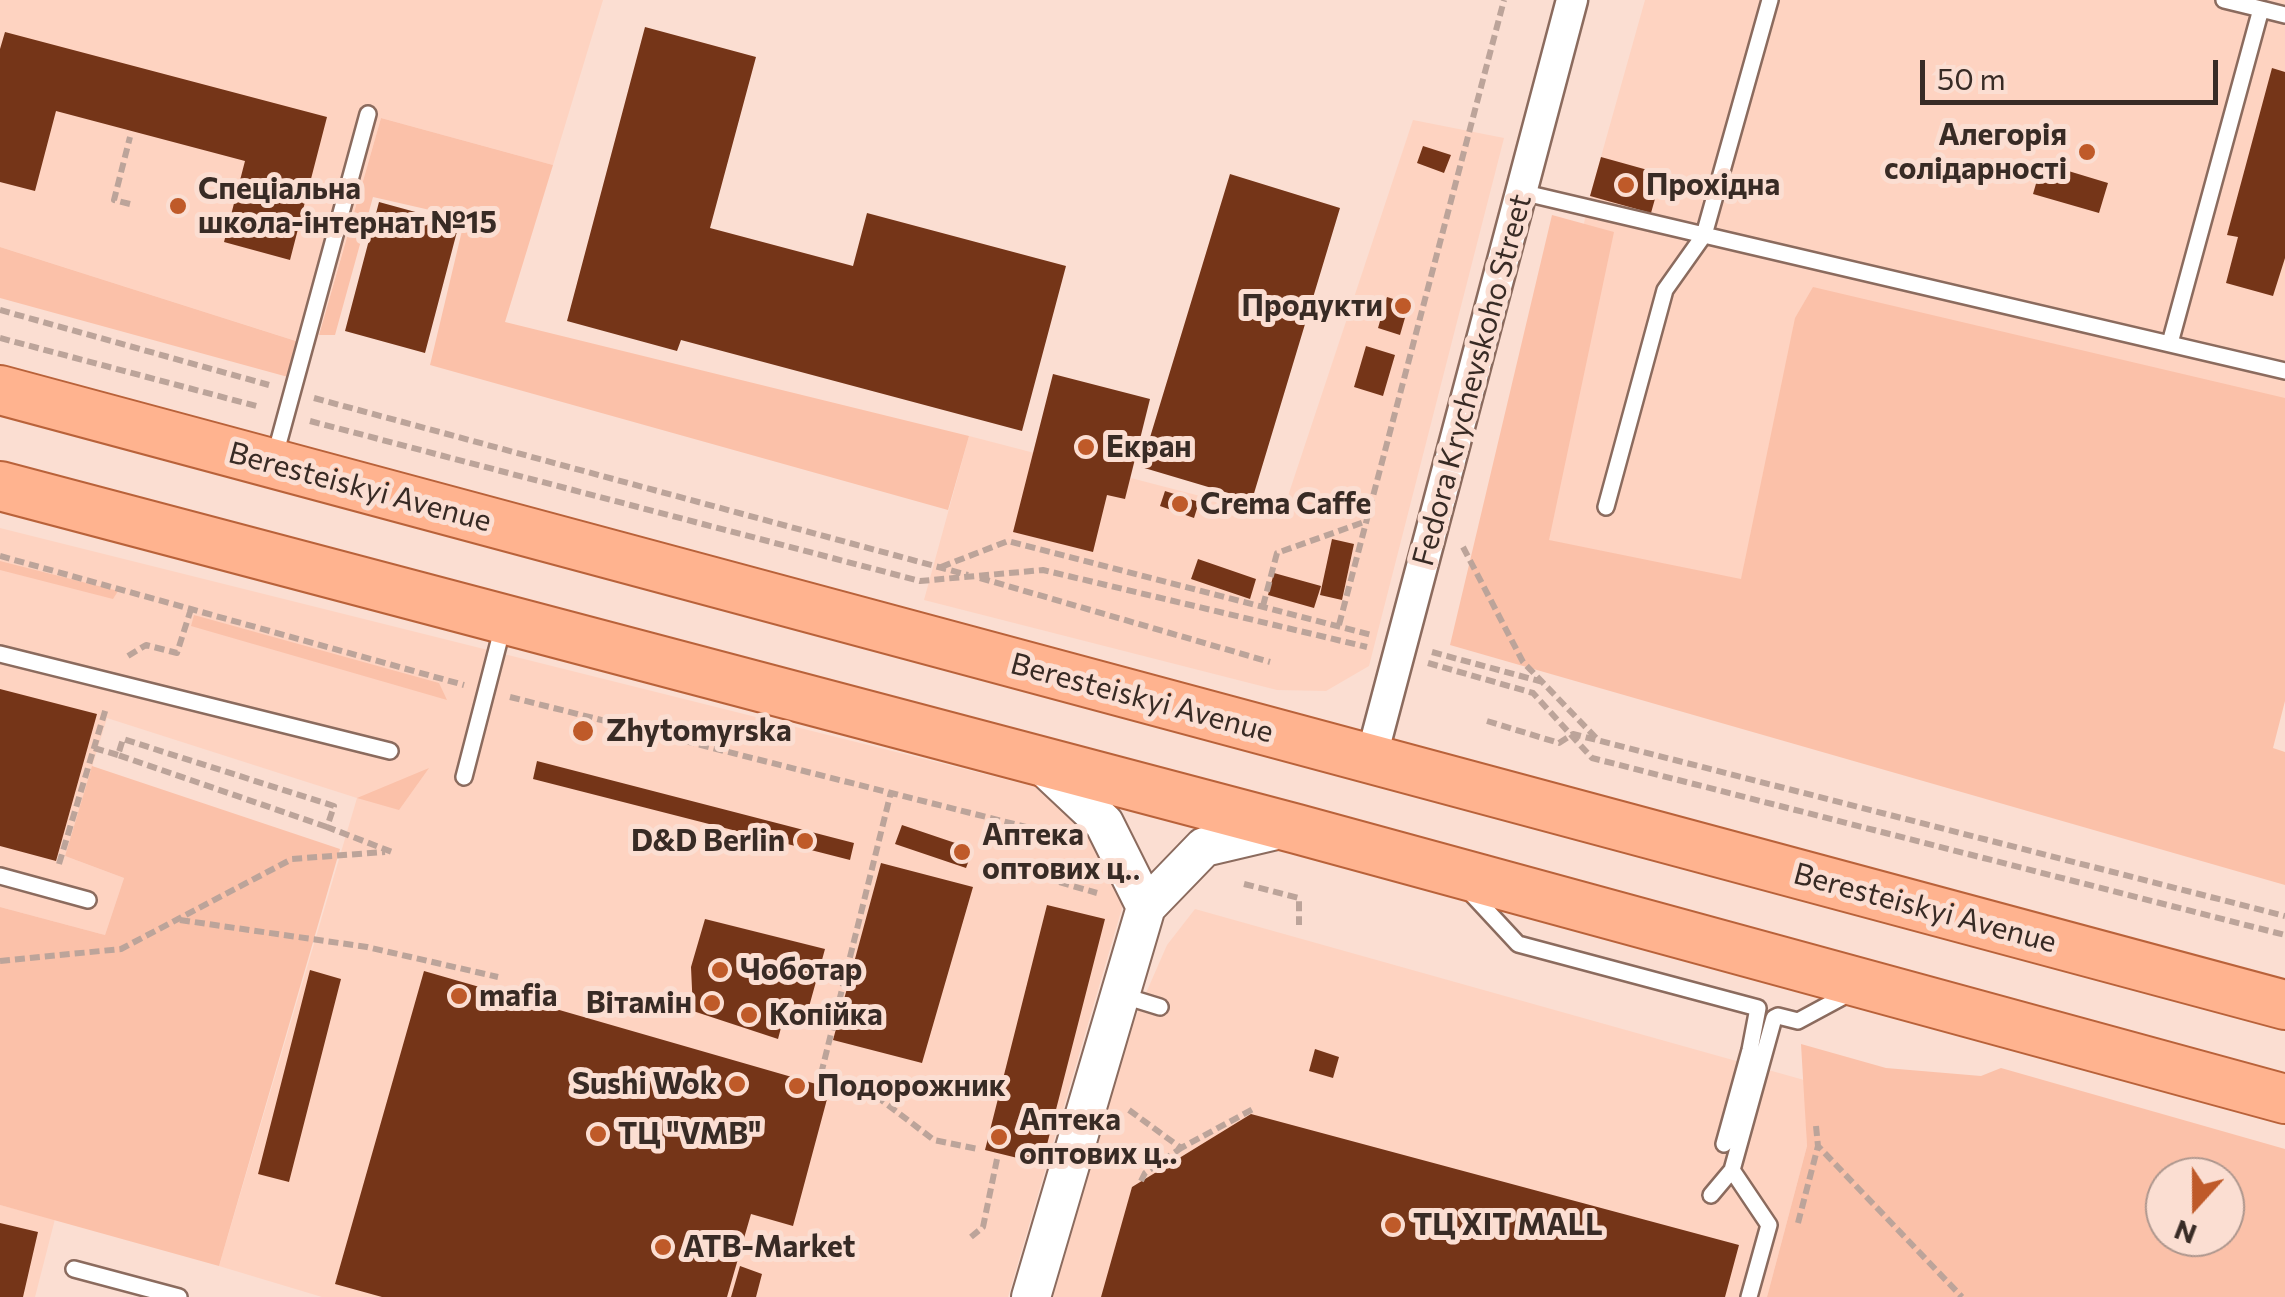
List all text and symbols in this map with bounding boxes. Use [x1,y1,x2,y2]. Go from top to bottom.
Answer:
scale bar [1925,40,2222,102]
text: 50 m [1937,59,2006,96]
place label: Алегорія солідарності [1884,117,2067,188]
marker: Алегорія солідарності [2076,141,2098,163]
place label: Прохідна [1646,167,1780,203]
place label: Спеціальна школа-інтернат №15 [198,171,497,242]
marker: Прохідна [1615,174,1637,196]
street label: Fedora Krychevskoho Street [1405,190,1539,570]
marker: Спеціальна школа-інтернат №15 [167,195,189,217]
place label: Продукти [1242,288,1383,324]
marker: Продукти [1392,295,1414,317]
place label: Екран [1106,429,1192,465]
street label: Beresteiskyi Avenue [225,435,495,539]
marker: Екран [1075,436,1097,458]
place label: Crema Caffe [1200,486,1371,522]
marker: Crema Caffe [1169,493,1191,515]
street label: Beresteiskyi Avenue [1007,646,1277,750]
place label: Zhytomyrska [606,713,792,749]
marker: Zhytomyrska [570,718,596,744]
place label: Аптека оптових ц‥ [982,817,1141,888]
place label: D&D Berlin [631,823,785,859]
marker: D&D Berlin [794,830,816,852]
marker: Аптека оптових ц‥ [951,841,973,863]
street label: Beresteiskyi Avenue [1790,856,2060,960]
place label: Чоботар [740,952,862,988]
marker: Чоботар [709,959,731,981]
place label: mafia [479,978,557,1014]
marker: mafia [448,985,470,1007]
place label: Вітамін [586,985,692,1021]
marker: Вітамін [701,992,723,1014]
place label: Копійка [769,997,883,1033]
marker: Копійка [738,1004,760,1026]
place label: Sushi Wok [572,1066,717,1102]
place label: Подорожник [817,1068,1006,1104]
marker: Sushi Wok [726,1073,748,1095]
marker: Подорожник [786,1075,808,1097]
place label: Аптека оптових ц.. [1019,1102,1177,1172]
place label: ТЦ "VMB" [618,1116,761,1152]
marker: ТЦ "VMB" [587,1123,609,1145]
marker: Аптека оптових ц.. [988,1126,1010,1148]
north arrow [2145,1157,2245,1257]
place label: ТЦ ХІТ MALL [1413,1207,1603,1243]
marker: ТЦ ХІТ MALL [1382,1214,1404,1236]
text: N [2169,1214,2201,1253]
place label: ATB-Market [683,1229,855,1265]
marker: ATB-Market [652,1236,674,1258]

